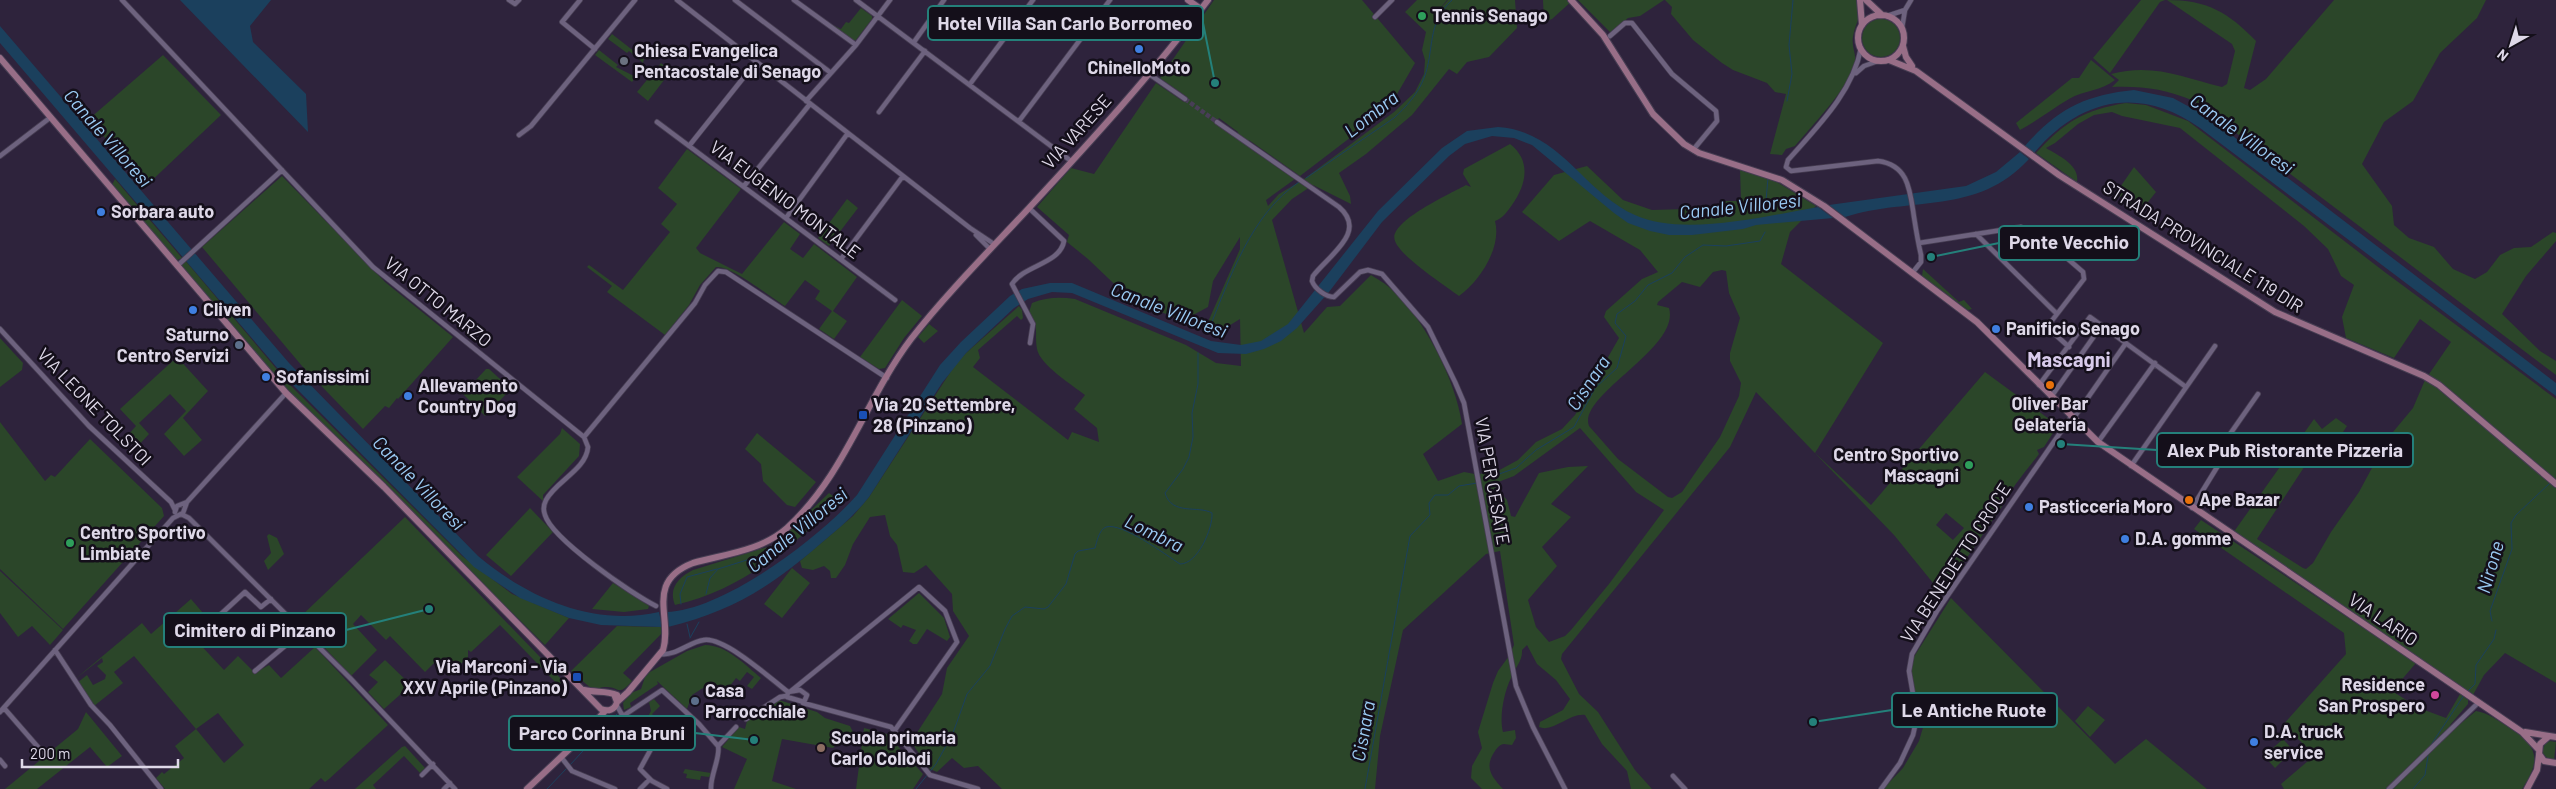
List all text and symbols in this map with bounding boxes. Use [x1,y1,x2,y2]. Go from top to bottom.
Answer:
place label: Tennis Senago [1432,4,1548,26]
callout: Hotel Villa San Carlo Borromeo [928,6,1203,40]
marker: Tennis Senago [1416,10,1428,22]
text: Hotel Villa San Carlo Borromeo [937,11,1193,34]
north arrow [2486,20,2536,70]
place label: Chiesa Evangelica Pentacostale di Senago [634,39,821,82]
marker: ChinelloMoto [1133,43,1145,55]
text: N [2494,46,2511,65]
marker: Chiesa Evangelica Pentacostale di Senago [618,55,630,67]
place label: ChinelloMoto [1087,56,1191,78]
water label: Canale Villoresi [59,84,157,192]
water label: Lombra [1339,85,1402,142]
water label: Canale Villoresi [2186,88,2299,179]
street label: VIA VARESE [1037,89,1116,173]
street label: VIA EUGENIO MONTALE [706,135,865,263]
street label: STRADA PROVINCIALE 119 DIR [2099,175,2308,317]
water label: Canale Villoresi [1678,188,1802,223]
place label: Sorbara auto [111,200,214,222]
marker: Sorbara auto [95,206,107,218]
callout: Ponte Vecchio [1999,226,2139,260]
text: Ponte Vecchio [2009,230,2129,253]
street label: VIA OTTO MARZO [381,251,497,351]
water label: Canale Villoresi [1108,277,1231,342]
place label: Cliven [203,298,251,320]
marker: Cliven [187,304,199,316]
place label: Panificio Senago [2006,317,2140,339]
place label: Saturno Centro Servizi [117,323,229,366]
marker: Panificio Senago [1990,323,2002,335]
marker: Saturno Centro Servizi [233,339,245,351]
street label: VIA LEONE TOLSTOI [33,343,156,470]
district label: Mascagni [2027,347,2111,371]
water label: Cisnara [1561,351,1614,415]
place label: Sofanissimi [276,365,369,387]
marker: Sofanissimi [260,371,272,383]
place label: Allevamento Country Dog [418,374,518,417]
marker: Oliver Bar Gelateria [2044,379,2056,391]
marker: Allevamento Country Dog [402,390,414,402]
place label: Oliver Bar Gelateria [2012,392,2088,435]
place label: Via 20 Settembre, 28 (Pinzano) [873,393,1016,436]
marker: Via 20 Settembre, 28 (Pinzano) [857,409,869,421]
street label: VIA PER CESATE [1471,415,1515,546]
water label: Canale Villoresi [368,431,470,535]
callout: Alex Pub Ristorante Pizzeria [2157,433,2413,467]
text: Alex Pub Ristorante Pizzeria [2167,438,2403,461]
place label: Centro Sportivo Mascagni [1833,443,1959,486]
marker: Centro Sportivo Mascagni [1963,459,1975,471]
street label: VIA BENEDETTO CROCE [1895,478,2015,647]
water label: Canale Villoresi [742,482,852,577]
place label: Ape Bazar [2199,488,2280,510]
marker: Ape Bazar [2183,494,2195,506]
place label: Pasticceria Moro [2039,495,2173,517]
marker: Pasticceria Moro [2023,501,2035,513]
water label: Lombra [1121,509,1187,557]
place label: Centro Sportivo Limbiate [80,521,206,564]
place label: D.A. gomme [2135,527,2231,549]
marker: D.A. gomme [2119,533,2131,545]
marker: Centro Sportivo Limbiate [64,537,76,549]
water label: Nirone [2471,538,2508,596]
street label: VIA LARIO [2345,588,2422,650]
callout: Cimitero di Pinzano [164,613,346,647]
text: Cimitero di Pinzano [174,618,336,641]
place label: Via Marconi - Via XXV Aprile (Pinzano) [403,655,568,698]
marker: Via Marconi - Via XXV Aprile (Pinzano) [571,671,583,683]
place label: Residence San Prospero [2318,673,2425,716]
place label: Casa Parrocchiale [705,679,806,722]
marker: Residence San Prospero [2429,689,2441,701]
callout: Le Antiche Ruote [1892,693,2057,727]
marker: Casa Parrocchiale [689,695,701,707]
text: Le Antiche Ruote [1902,698,2046,721]
water label: Cisnara [1346,699,1379,763]
callout: Parco Corinna Bruni [509,716,695,750]
place label: D.A. truck service [2264,720,2344,763]
text: Parco Corinna Bruni [519,721,685,744]
place label: Scuola primaria Carlo Collodi [831,726,956,769]
scale bar [22,736,179,768]
marker: D.A. truck service [2248,736,2260,748]
marker: Scuola primaria Carlo Collodi [815,742,827,754]
text: 200 m [30,744,70,762]

